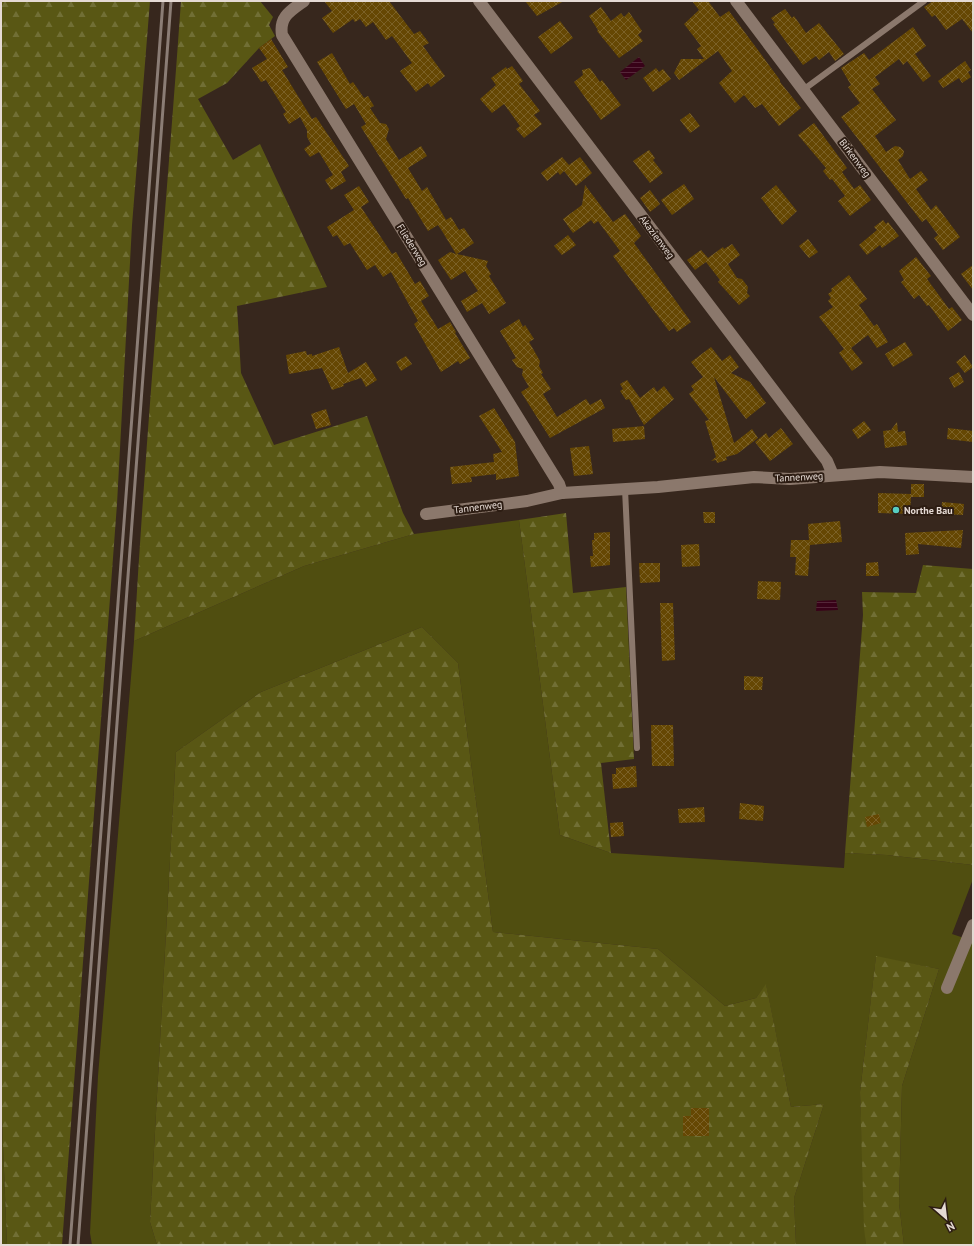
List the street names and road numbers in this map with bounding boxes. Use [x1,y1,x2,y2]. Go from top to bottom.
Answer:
street label: Birkenweg [836,136,874,180]
street label: Akazienweg [636,213,678,261]
street label: Fliederweg [394,222,430,268]
street label: Tannenweg [774,469,824,485]
street label: Tannenweg [453,498,503,516]

